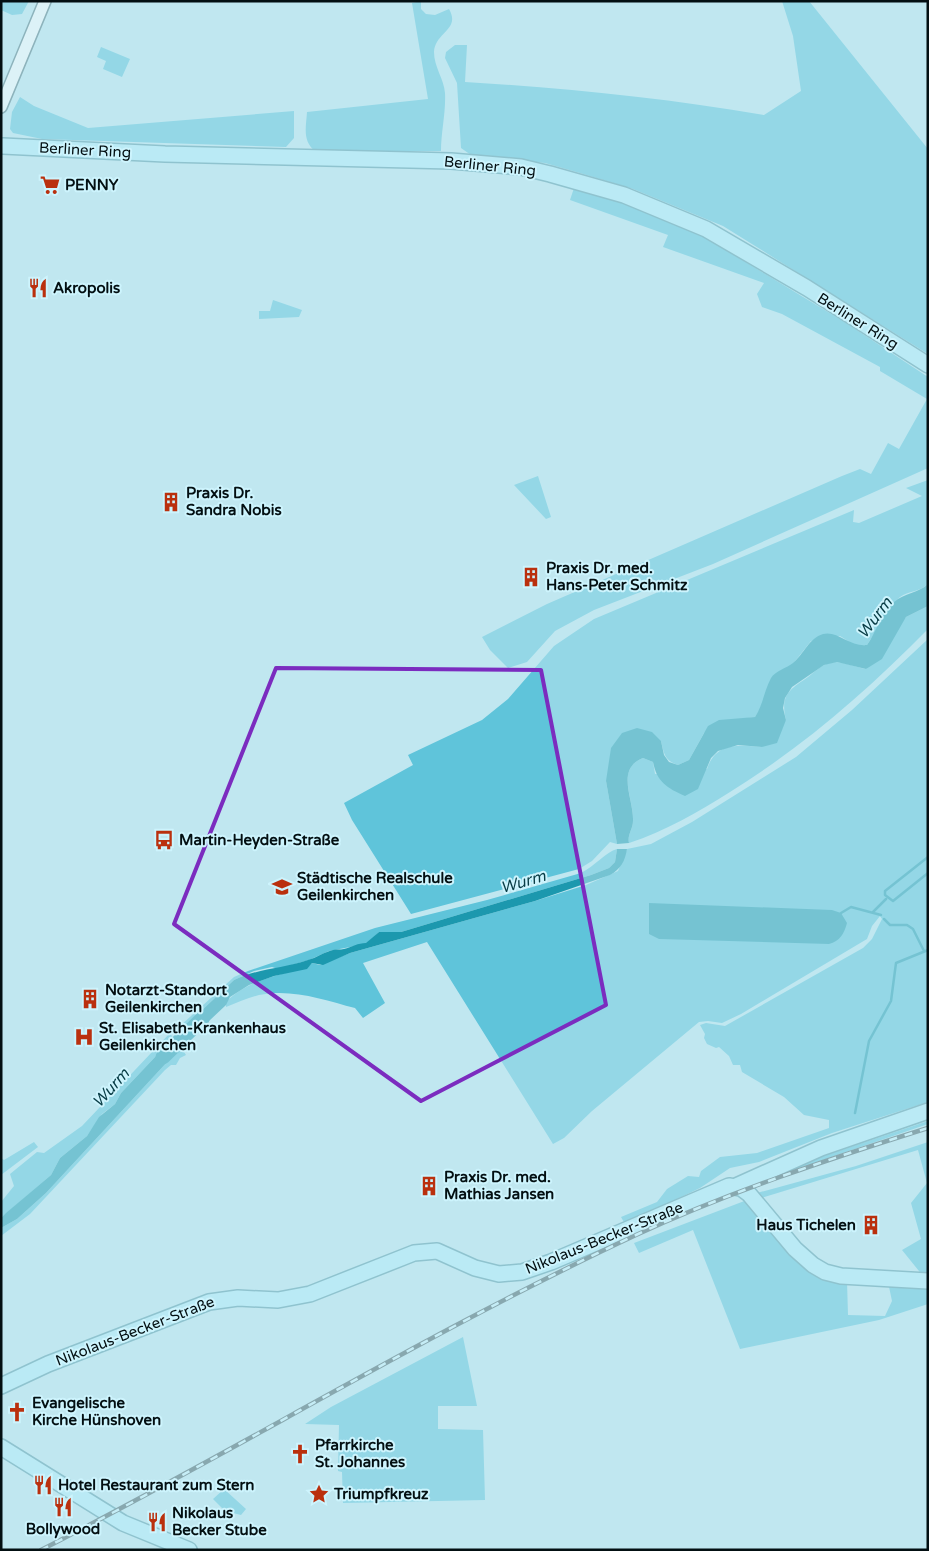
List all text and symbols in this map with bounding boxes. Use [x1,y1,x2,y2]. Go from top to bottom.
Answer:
street label: Berliner Ring [38,139,132,161]
street label: Berliner Ring [443,152,537,180]
supermarket icon: PENNY [39,174,61,196]
place label: PENNY [65,176,119,194]
restaurant icon: Akropolis [27,277,49,299]
place label: Akropolis [53,279,120,298]
street label: Berliner Ring [814,289,902,353]
place label: Praxis Dr. Sandra Nobis [186,484,282,519]
building icon: Praxis Dr. Sandra Nobis [160,491,182,513]
place label: Praxis Dr. med. Hans-Peter Schmitz [546,559,688,594]
building icon: Praxis Dr. med. Hans-Peter Schmitz [520,566,542,588]
water label: Wurm [853,593,897,642]
bus stop icon: Martin-Heyden-Straße [153,829,175,851]
place label: Martin-Heyden-Straße [179,831,340,850]
water label: Wurm [498,866,548,898]
place label: Städtische Realschule Geilenkirchen [297,869,453,904]
school or university icon: Städtische Realschule Geilenkirchen [271,876,293,898]
place label: Notarzt-Standort Geilenkirchen [105,981,227,1016]
building icon: Notarzt-Standort Geilenkirchen [79,988,101,1010]
place label: St. Elisabeth-Krankenhaus Geilenkirchen [99,1019,286,1054]
hospital icon: St. Elisabeth-Krankenhaus Geilenkirchen [73,1026,95,1048]
water label: Wurm [88,1064,134,1112]
place label: Praxis Dr. med. Mathias Jansen [444,1168,554,1203]
building icon: Praxis Dr. med. Mathias Jansen [418,1175,440,1197]
street label: Nikolaus-Becker-Straße [522,1198,686,1278]
building icon: Haus Tichelen [860,1214,882,1236]
place label: Haus Tichelen [756,1216,856,1234]
street label: Nikolaus-Becker-Straße [53,1292,217,1370]
place label: Evangelische Kirche Hünshoven [32,1394,161,1429]
church icon: Evangelische Kirche Hünshoven [6,1401,28,1423]
place label: Pfarrkirche St. Johannes [315,1436,405,1471]
church icon: Pfarrkirche St. Johannes [289,1443,311,1465]
restaurant icon: Hotel Restaurant zum Stern [32,1474,54,1496]
place label: Hotel Restaurant zum Stern [58,1476,254,1494]
place icon: Triumpfkreuz [308,1483,330,1505]
place label: Triumpfkreuz [333,1485,429,1504]
restaurant icon: Bollywood [52,1496,74,1518]
place label: Nikolaus Becker Stube [172,1504,267,1539]
restaurant icon: Nikolaus Becker Stube [146,1511,168,1533]
place label: Bollywood [26,1520,100,1539]

